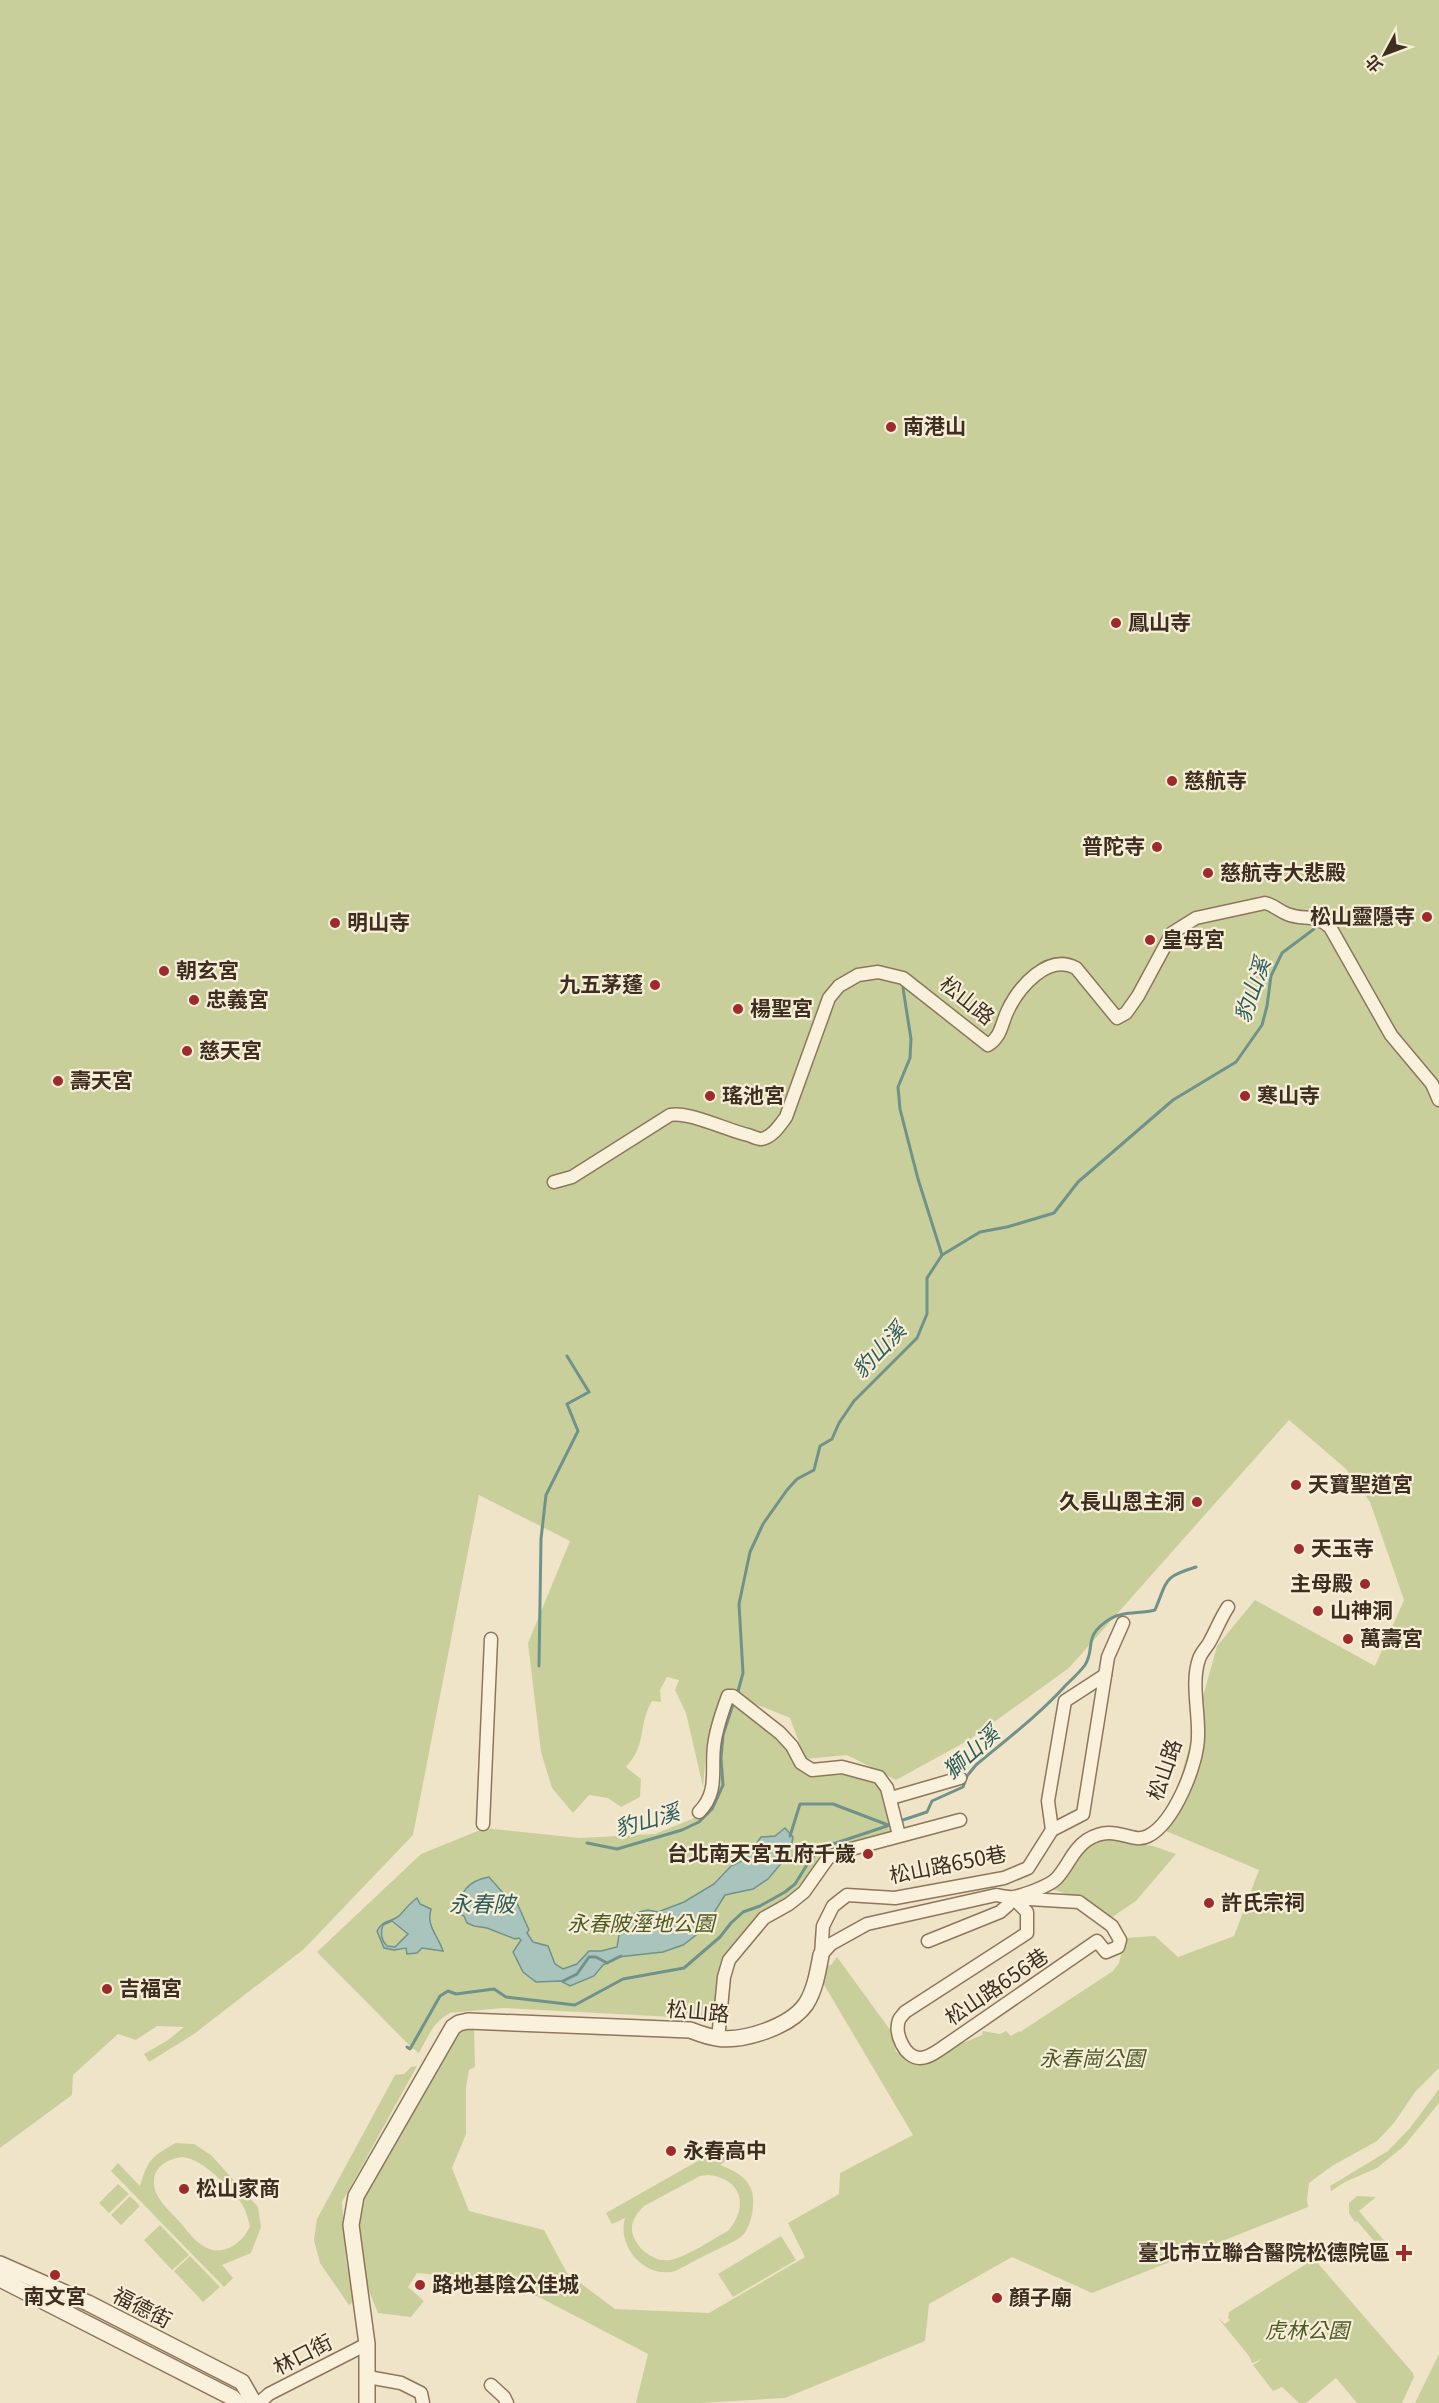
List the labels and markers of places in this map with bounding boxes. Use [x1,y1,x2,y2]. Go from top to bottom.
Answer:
place label: 南港山 [903,410,966,440]
marker: 南港山 [884,420,898,434]
place label: 鳳山寺 [1128,606,1191,636]
marker: 鳳山寺 [1109,616,1123,630]
place label: 慈航寺 [1184,764,1247,794]
marker: 慈航寺 [1165,774,1179,788]
place label: 普陀寺 [1082,830,1145,860]
marker: 普陀寺 [1150,840,1164,854]
place label: 慈航寺大悲殿 [1220,856,1346,886]
marker: 慈航寺大悲殿 [1201,866,1215,880]
place label: 松山靈隱寺 [1310,900,1415,930]
place label: 明山寺 [347,906,410,936]
marker: 松山靈隱寺 [1420,910,1434,924]
marker: 明山寺 [328,916,342,930]
place label: 皇母宮 [1162,923,1225,953]
marker: 皇母宮 [1143,933,1157,947]
place label: 朝玄宮 [176,954,239,984]
marker: 朝玄宮 [157,964,171,978]
place label: 九五茅蓬 [559,968,643,998]
marker: 九五茅蓬 [648,978,662,992]
place label: 忠義宮 [206,983,269,1013]
place label: 楊聖宮 [750,992,813,1022]
marker: 忠義宮 [187,993,201,1007]
marker: 楊聖宮 [731,1002,745,1016]
place label: 慈天宮 [199,1034,262,1064]
marker: 慈天宮 [180,1044,194,1058]
place label: 壽天宮 [70,1064,133,1094]
marker: 壽天宮 [51,1074,65,1088]
place label: 瑤池宮 [722,1079,785,1109]
place label: 寒山寺 [1257,1079,1320,1109]
marker: 瑤池宮 [703,1089,717,1103]
marker: 寒山寺 [1238,1089,1252,1103]
place label: 天寶聖道宮 [1308,1468,1413,1498]
marker: 天寶聖道宮 [1289,1478,1303,1492]
place label: 久長山恩主洞 [1059,1485,1185,1515]
marker: 久長山恩主洞 [1190,1495,1204,1509]
place label: 天玉寺 [1311,1532,1374,1562]
marker: 天玉寺 [1292,1542,1306,1556]
place label: 主母殿 [1290,1567,1353,1597]
marker: 主母殿 [1358,1577,1372,1591]
place label: 山神洞 [1330,1594,1393,1624]
marker: 山神洞 [1311,1604,1325,1618]
place label: 萬壽宮 [1360,1622,1423,1652]
marker: 萬壽宮 [1341,1632,1355,1646]
place label: 台北南天宮五府千歲 [667,1837,856,1867]
marker: 台北南天宮五府千歲 [861,1847,875,1861]
place label: 許氏宗祠 [1221,1886,1305,1916]
marker: 許氏宗祠 [1202,1896,1216,1910]
place label: 吉福宮 [119,1972,182,2002]
marker: 吉福宮 [100,1982,114,1996]
place label: 永春高中 [683,2134,767,2164]
marker: 永春高中 [664,2144,678,2158]
place label: 松山家商 [196,2172,280,2202]
marker: 松山家商 [177,2182,191,2196]
place label: 臺北市立聯合醫院松德院區 [1138,2236,1390,2266]
marker: 臺北市立聯合醫院松德院區 [1395,2244,1413,2262]
marker: 南文宮 [48,2268,62,2282]
place label: 路地基陰公佳城 [432,2268,579,2298]
marker: 路地基陰公佳城 [413,2278,427,2292]
place label: 南文宮 [24,2280,87,2310]
place label: 顏子廟 [1009,2281,1072,2311]
marker: 顏子廟 [990,2291,1004,2305]

